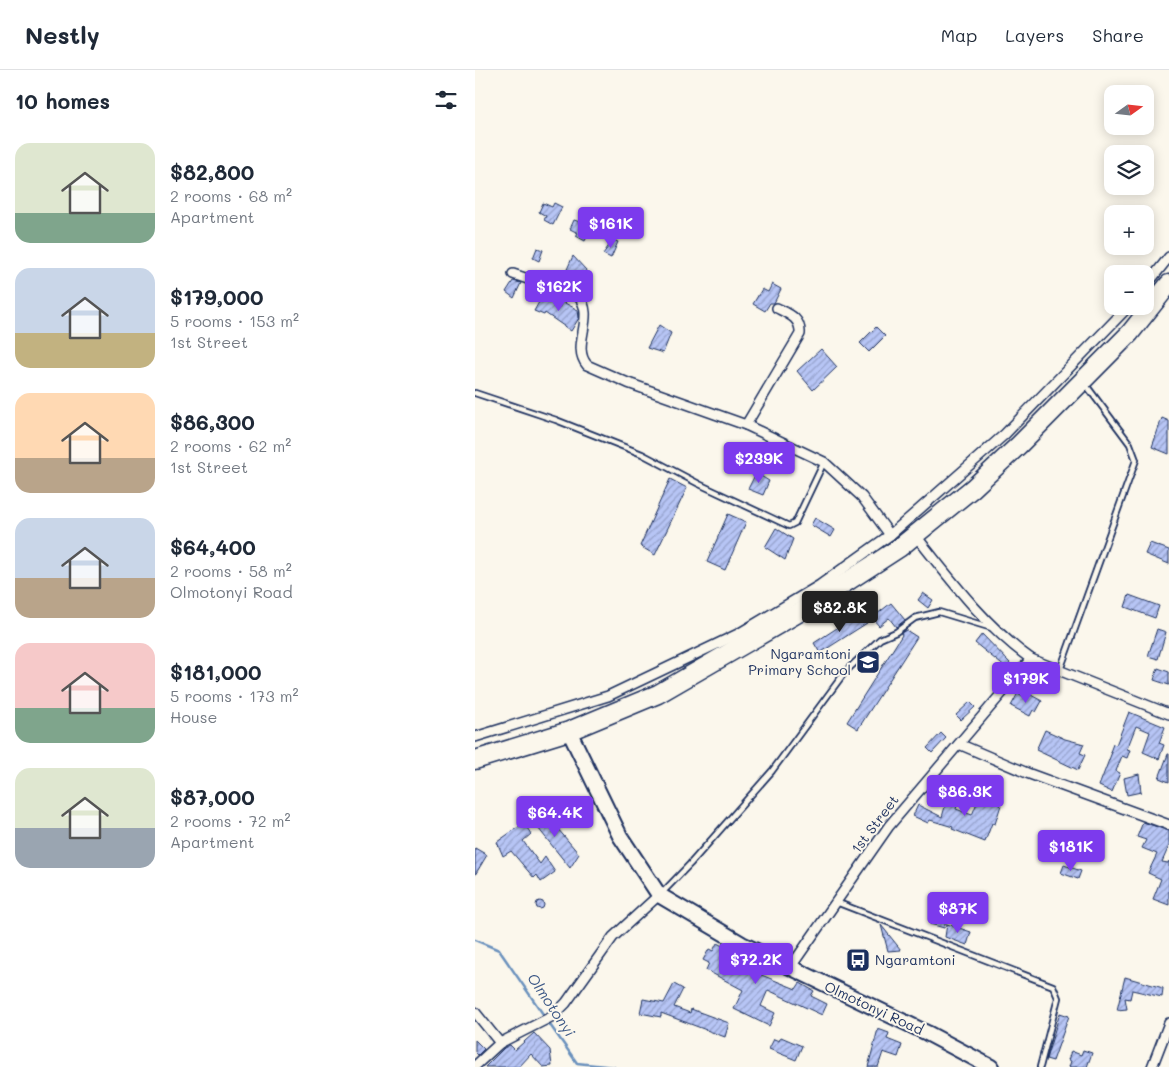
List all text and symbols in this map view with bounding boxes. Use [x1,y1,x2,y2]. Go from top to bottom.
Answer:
text: Nestly [25,19,100,50]
text: Map [941,23,977,47]
text: Layers [1005,23,1064,47]
text: Share [1092,23,1144,47]
north arrow [1104,85,1154,135]
map controls [1104,85,1154,315]
icon: filters [432,86,460,114]
text: 10 homes [15,87,110,114]
button: layers [1104,145,1154,195]
text: $82,800 [170,158,254,185]
icon: home [55,163,115,223]
text: 2 rooms · 68 m² [170,185,292,206]
button: + [1104,205,1154,255]
text: Apartment [170,206,255,227]
pin: $161K [576,206,646,249]
text: $161K [589,212,633,233]
button: − [1104,265,1154,315]
pin: $162K [524,270,594,312]
text: $162K [536,275,582,296]
text: $179,000 [170,283,264,310]
icon: home [55,288,115,348]
text: 5 rooms · 153 m² [170,310,299,331]
text: 1st Street [170,331,248,352]
text: $86,300 [170,408,255,435]
icon: home [55,413,115,473]
text: 2 rooms · 62 m² [170,435,291,456]
pin: $239K [724,442,794,484]
text: $239K [735,447,783,468]
text: 1st Street [170,456,248,477]
text: $64,400 [170,533,256,560]
icon: home [55,538,115,598]
text: 2 rooms · 58 m² [170,560,292,581]
text: Olmotonyi Road [170,581,293,602]
pin: $82.8K [799,590,881,633]
text: $82.8K [813,596,867,617]
place label: Ngaramtoni Primary School [748,644,851,679]
school or university icon: Ngaramtoni Primary School [855,649,881,675]
text: $181,000 [170,658,262,685]
pin: $179K [991,662,1061,704]
icon: home [55,663,115,723]
text: $179K [1003,667,1049,688]
text: 5 rooms · 173 m² [170,685,299,706]
text: House [170,706,217,727]
pin: $86.3K [924,774,1006,817]
text: $86.3K [938,780,992,801]
text: $87,000 [170,783,255,810]
icon: home [55,788,115,848]
street label: 1st Street [846,791,903,857]
pin: $64.4K [514,796,596,838]
text: $64.4K [527,801,583,822]
text: 2 rooms · 72 m² [170,810,291,831]
pin: $181K [1036,830,1106,872]
text: Apartment [170,831,255,852]
text: $181K [1049,835,1093,856]
pin: $87K [928,892,988,934]
text: $87K [938,897,978,918]
pin: $72.2K [715,942,797,985]
bus stop icon: Ngaramtoni [845,947,871,973]
text: $72.2K [730,948,782,969]
place label: Ngaramtoni [875,950,956,969]
water label: Olmotonyi [523,969,581,1041]
street label: Olmotonyi Road [822,976,927,1039]

